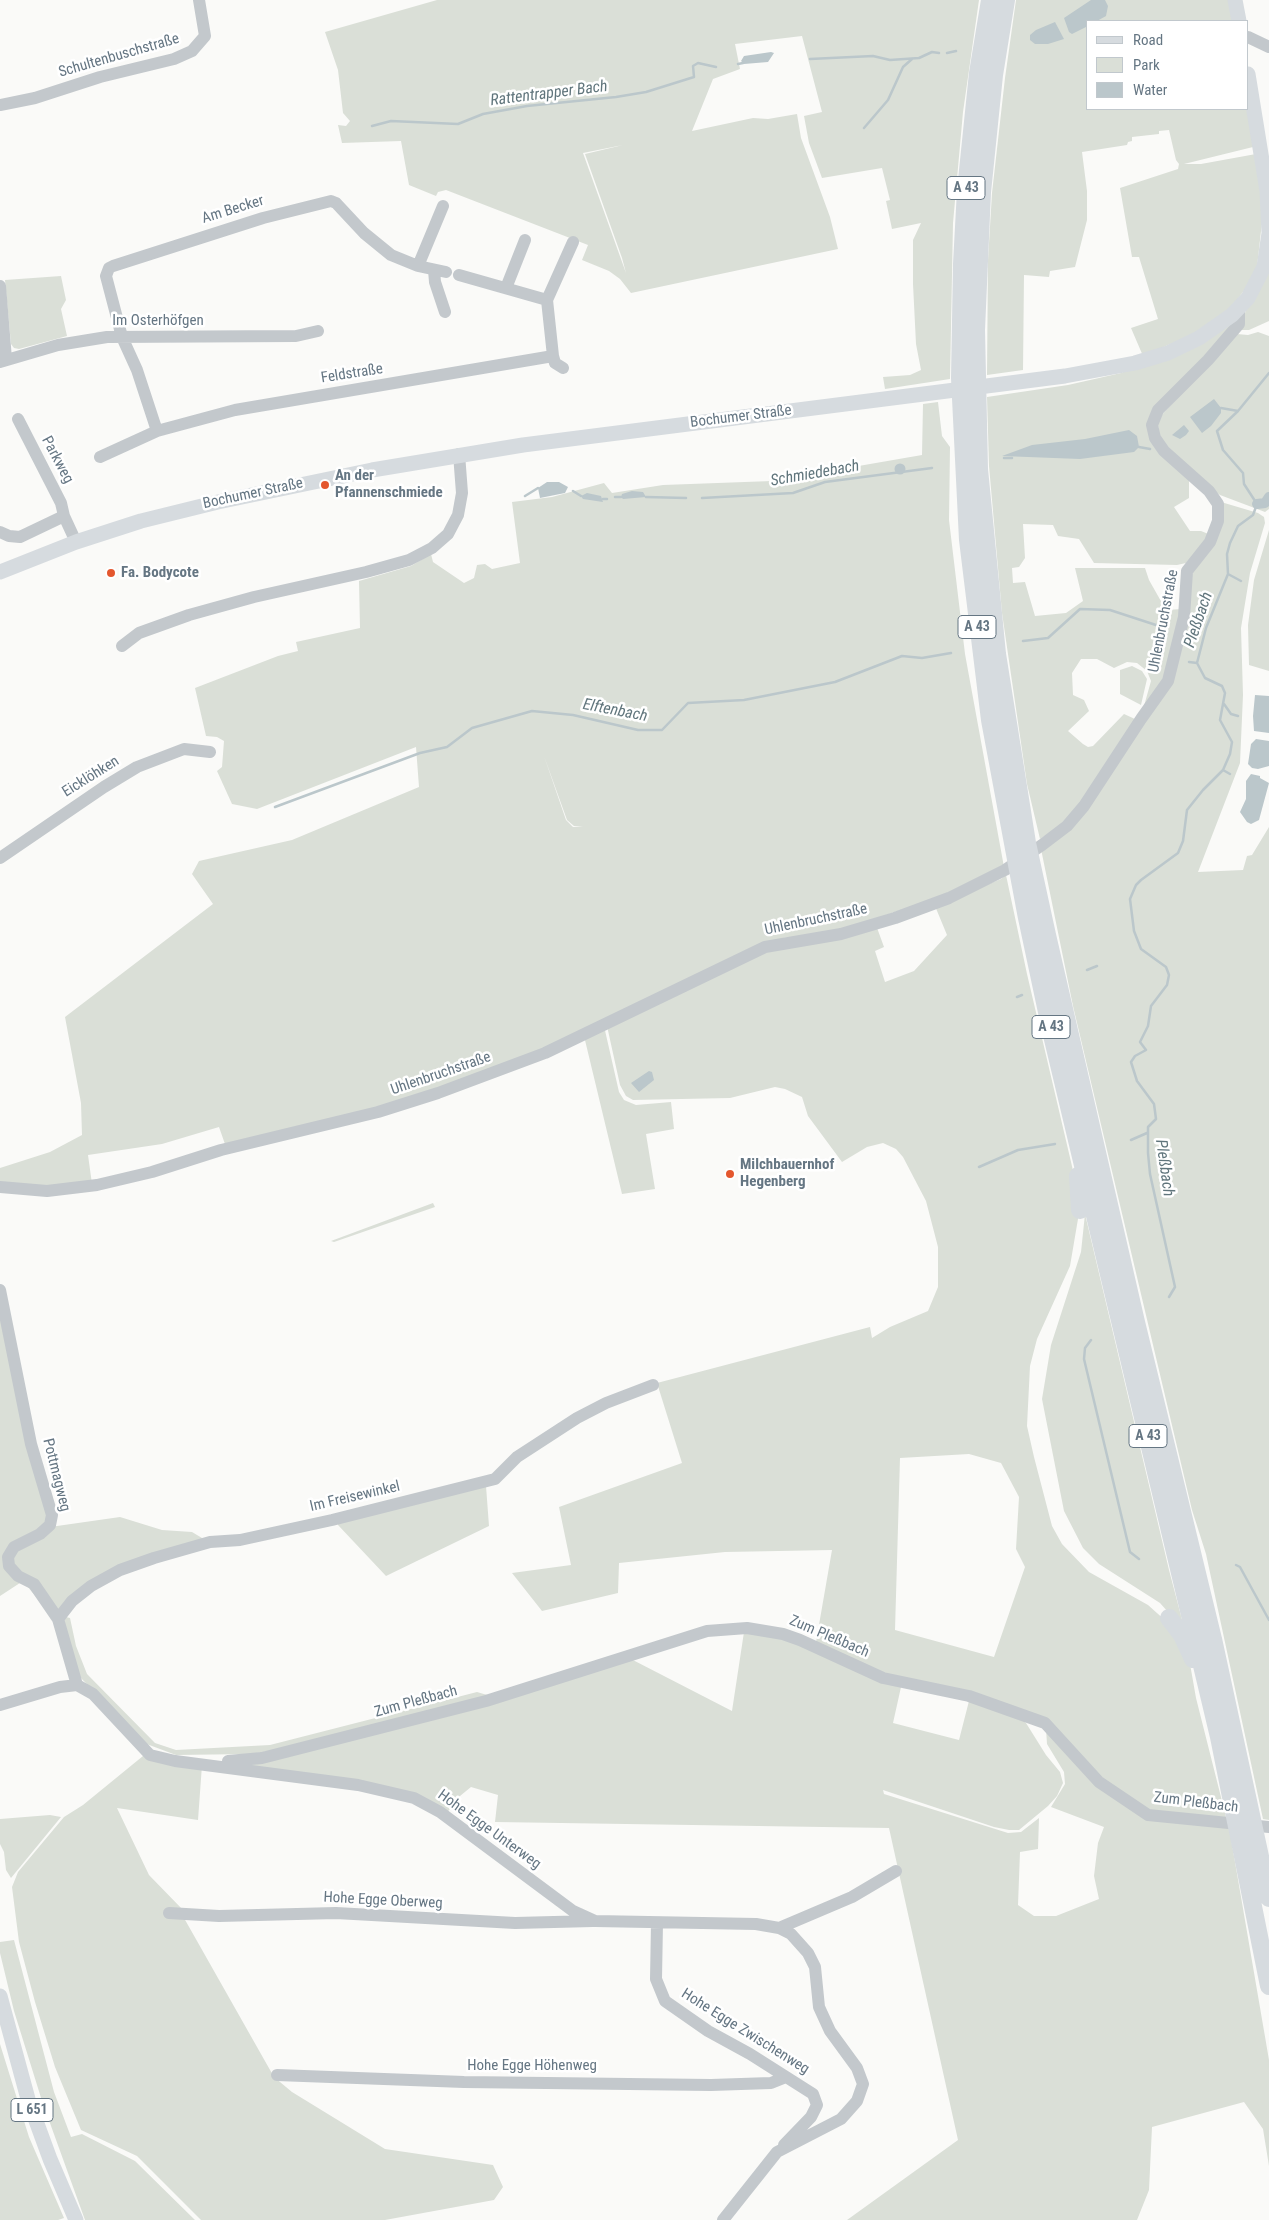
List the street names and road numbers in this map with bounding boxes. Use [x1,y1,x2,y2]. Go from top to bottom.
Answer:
street label: Schultenbuschstraße [57,30,181,82]
road number: A 43 [947,177,985,200]
street label: Am Becker [200,192,266,228]
street label: Im Osterhöfgen [112,312,204,330]
street label: Feldstraße [320,360,384,388]
street label: Bochumer Straße [689,402,793,432]
street label: Parkweg [37,433,77,487]
street label: Bochumer Straße [201,475,305,513]
street label: Uhlenbruchstraße [1145,568,1183,674]
road number: A 43 [958,616,996,638]
street label: Eicklöhken [59,752,123,802]
street label: Uhlenbruchstraße [763,900,869,940]
road number: A 43 [1032,1016,1070,1038]
street label: Uhlenbruchstraße [389,1048,493,1100]
road number: A 43 [1129,1424,1167,1448]
street label: Pottmagweg [38,1437,74,1513]
street label: Im Freisewinkel [308,1478,402,1516]
street label: Zum Pleßbach [786,1612,872,1662]
street label: Zum Pleßbach [373,1682,459,1722]
street label: Hohe Egge Unterweg [434,1787,544,1873]
street label: Zum Pleßbach [1153,1789,1239,1817]
street label: Hohe Egge Oberweg [323,1889,443,1913]
street label: Hohe Egge Zwischenweg [678,1985,812,2079]
street label: Hohe Egge Höhenweg [467,2057,597,2075]
road number: L 651 [11,2098,53,2122]

